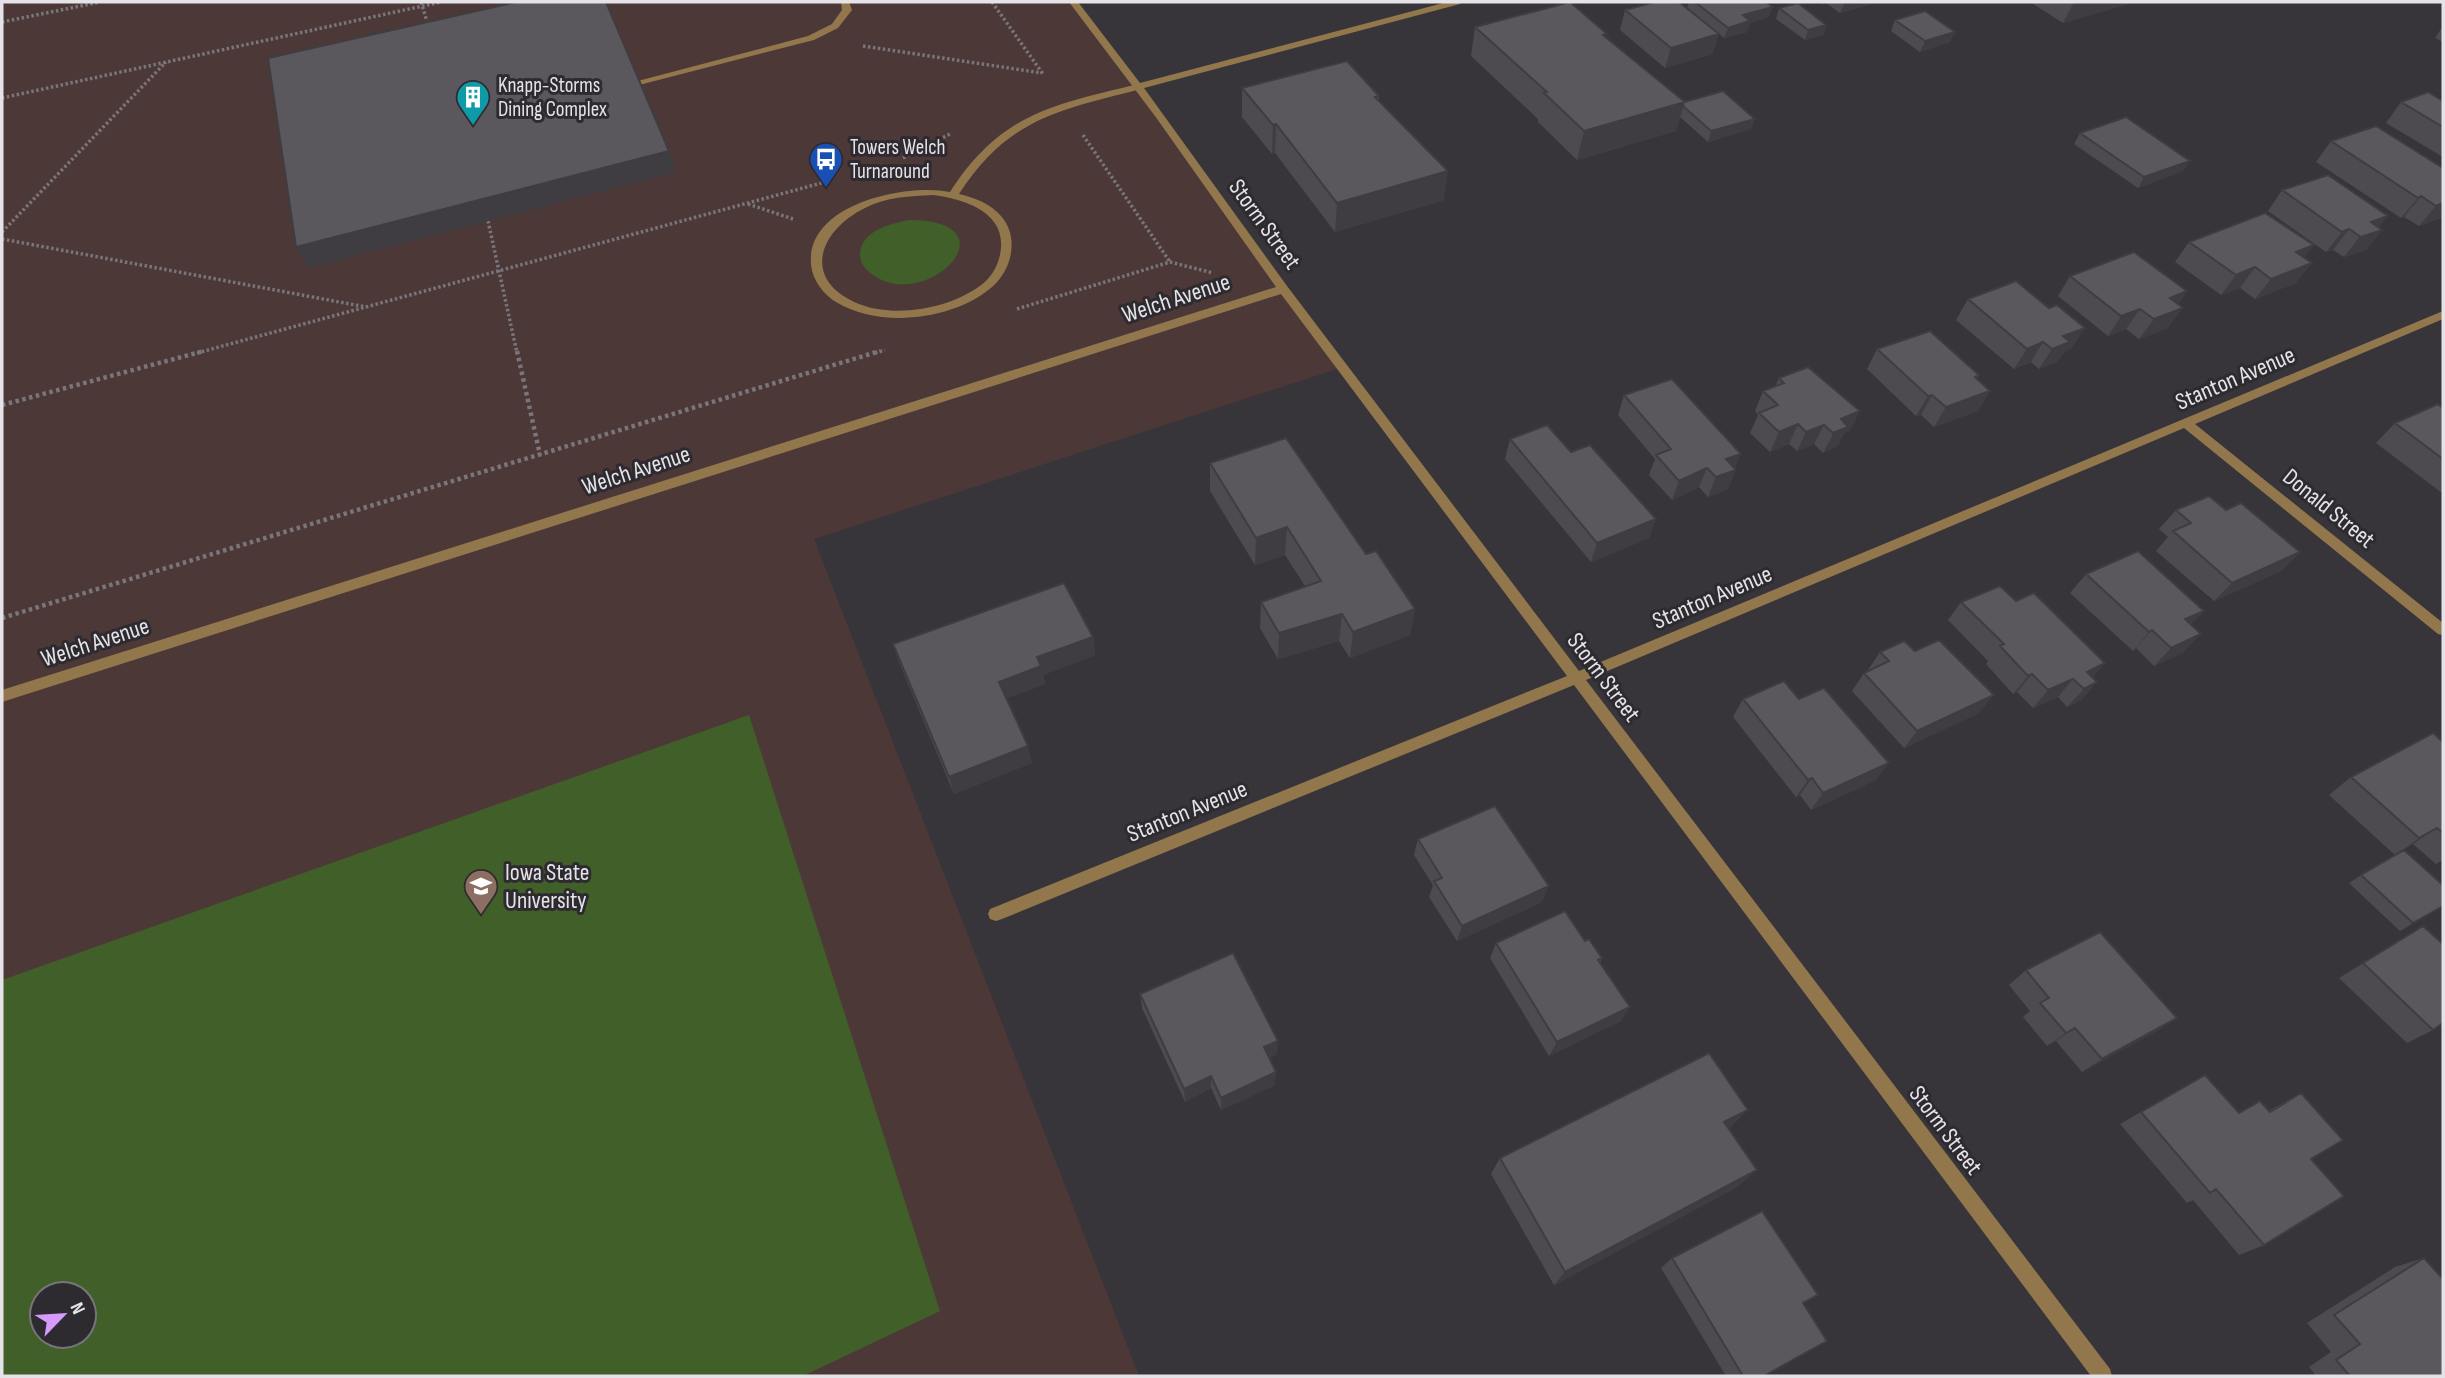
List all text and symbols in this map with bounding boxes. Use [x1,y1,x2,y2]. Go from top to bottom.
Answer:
place label: Knapp-Storms Dining Complex [498,73,607,122]
building icon: Knapp-Storms Dining Complex [454,78,492,127]
place label: Towers Welch Turnaround [850,135,946,184]
bus stop icon: Towers Welch Turnaround [807,140,845,189]
street label: Storm Street [1222,174,1307,275]
street label: Welch Avenue [1119,267,1234,330]
street label: Stanton Avenue [2171,340,2299,417]
street label: Welch Avenue [579,439,694,502]
street label: Donald Street [2277,462,2381,554]
street label: Stanton Avenue [1648,559,1776,636]
street label: Welch Avenue [38,611,153,674]
street label: Storm Street [1561,627,1647,728]
street label: Stanton Avenue [1123,774,1252,849]
place label: Iowa State University [505,858,589,915]
school or university icon: Iowa State University [462,867,500,916]
street label: Storm Street [1903,1080,1989,1181]
north arrow [28,1280,98,1350]
text: N [64,1299,90,1318]

